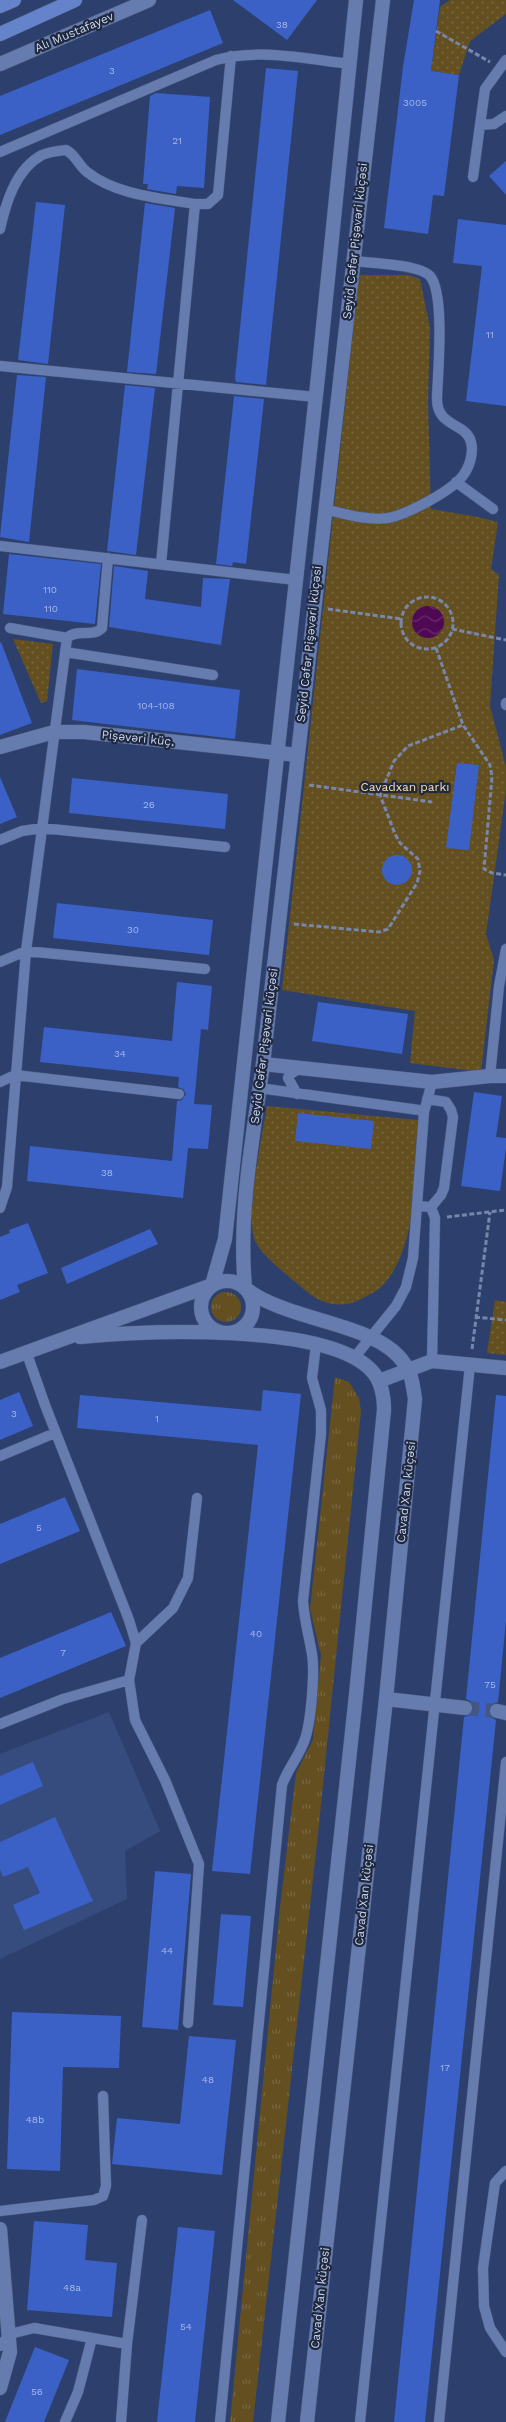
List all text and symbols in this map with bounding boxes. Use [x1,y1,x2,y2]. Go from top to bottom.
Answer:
street label: Alı Mustafayev [32,9,116,55]
house number: 38 [276,19,288,30]
house number: 3 [109,65,115,76]
house number: 3005 [403,97,427,108]
house number: 21 [172,135,182,146]
street label: Seyid Cəfər Pişəvəri küçəsi [340,162,370,320]
house number: 11 [486,329,494,340]
street label: Seyid Cəfər Pişəvəri küçəsi [294,565,324,723]
house number: 110 [43,584,57,595]
house number: 110 [44,603,58,614]
house number: 104-108 [137,700,175,711]
street label: Pişəvəri küç. [101,727,175,749]
park label: Cavadxan parkı [360,780,450,794]
house number: 26 [143,799,155,810]
house number: 30 [127,924,139,935]
street label: Seyid Cəfər Pişəvəri küçəsi [247,967,281,1125]
house number: 34 [114,1048,126,1059]
house number: 38 [101,1167,113,1178]
house number: 3 [11,1408,17,1419]
house number: 1 [155,1413,159,1424]
street label: Cavad Xan küçəsi [394,1441,418,1543]
house number: 5 [36,1522,42,1533]
house number: 40 [250,1628,262,1639]
house number: 7 [60,1647,66,1658]
house number: 75 [484,1679,496,1690]
street label: Cavad Xan küçəsi [352,1844,376,1946]
house number: 44 [161,1945,173,1956]
house number: 17 [440,2062,450,2073]
house number: 48 [202,2074,214,2085]
house number: 48b [26,2114,44,2125]
street label: Cavad Xan küçəsi [308,2247,332,2349]
house number: 48a [63,2282,81,2293]
house number: 54 [180,2321,192,2332]
house number: 56 [31,2386,43,2397]

